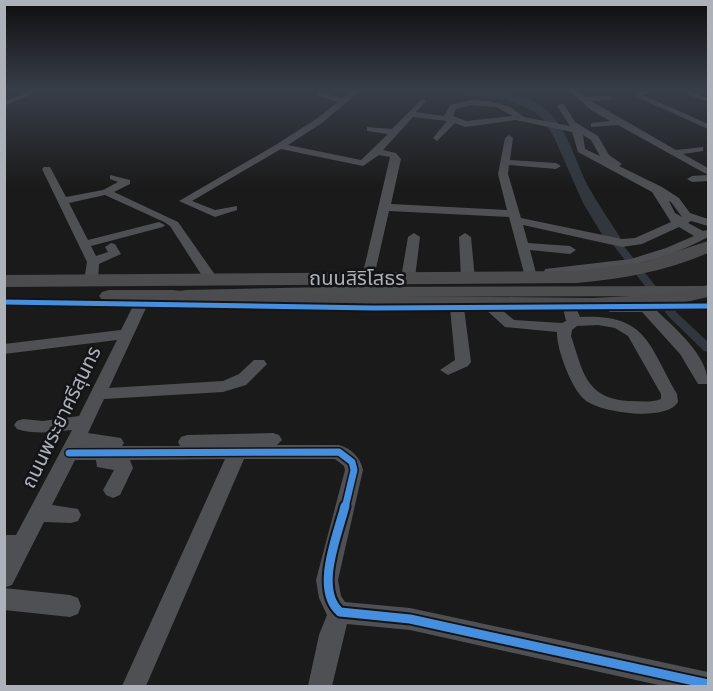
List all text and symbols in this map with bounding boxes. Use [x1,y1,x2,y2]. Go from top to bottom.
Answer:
street label: ถนนสิริโสธร [309,265,405,291]
street label: ถนนพระยาศรีสุนทร [15,342,107,492]

